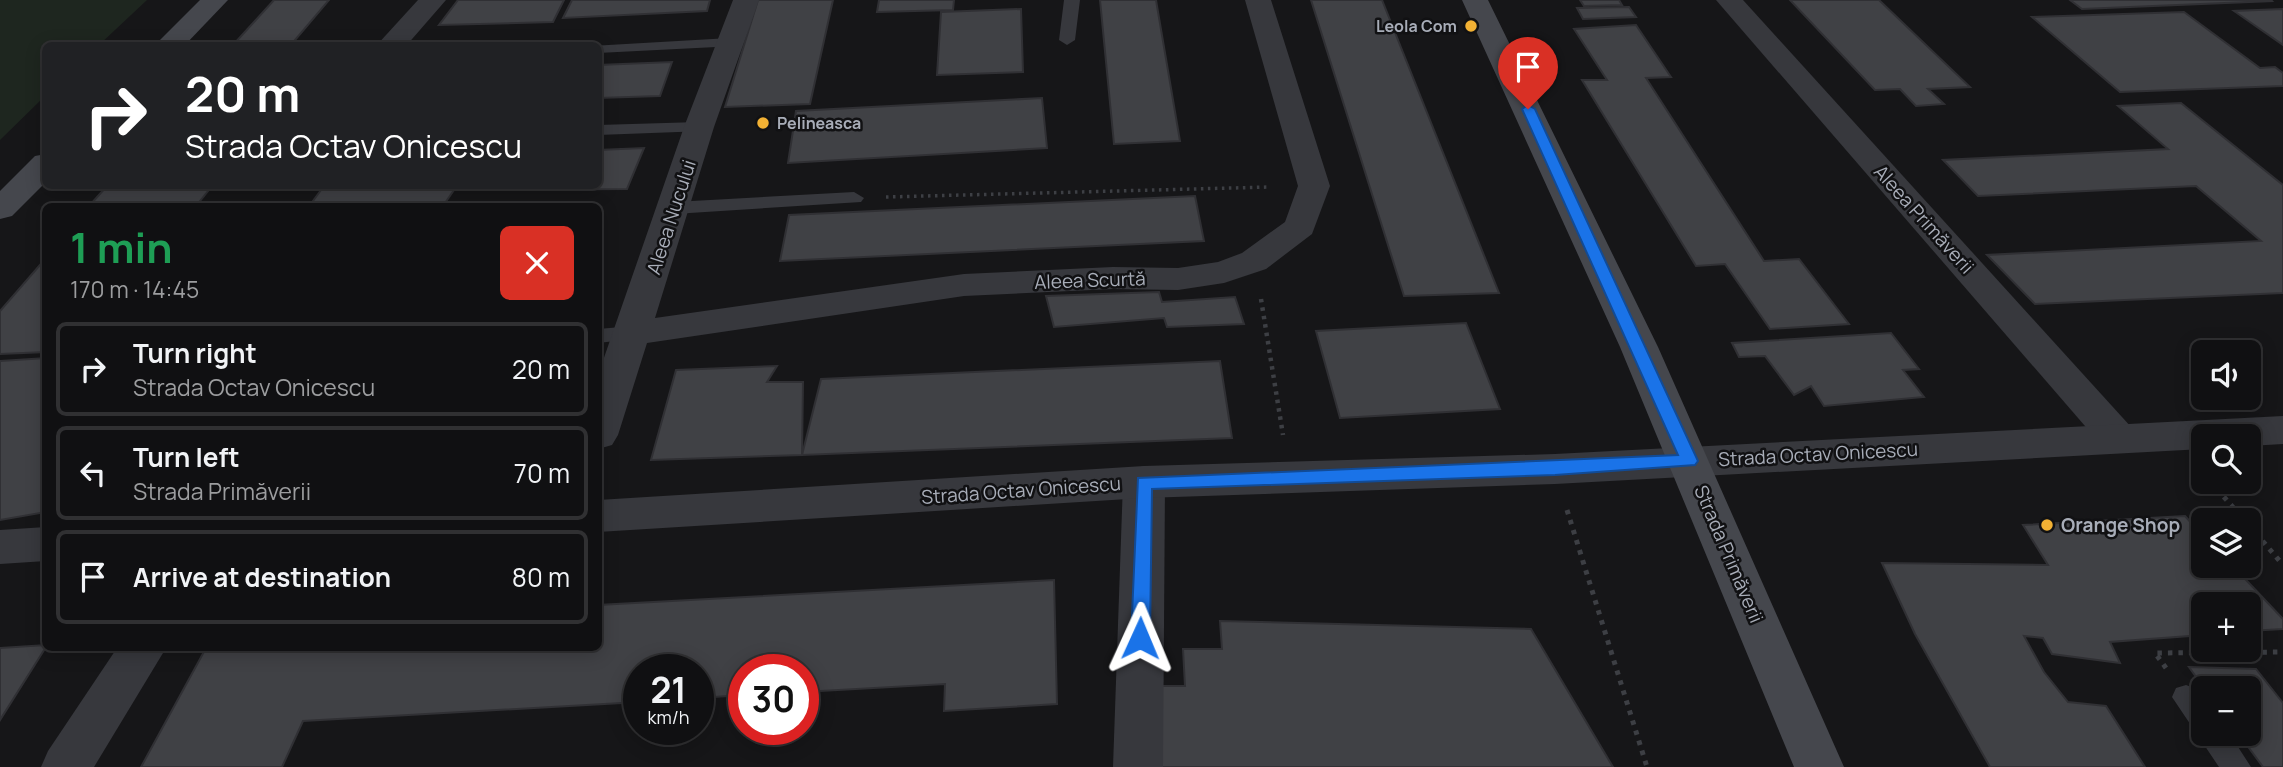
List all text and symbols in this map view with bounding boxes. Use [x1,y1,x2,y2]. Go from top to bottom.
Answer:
place label: Leola Com [1376,15,1457,37]
marker: Leola Com [1463,18,1479,34]
pin [1498,37,1558,109]
icon: arrive [1509,48,1547,86]
text: 20 m [185,60,300,127]
icon: right [70,70,161,161]
place label: Pelineasca [777,112,861,134]
marker: Pelineasca [755,115,771,131]
text: Strada Octav Onicescu [185,124,522,168]
street label: Aleea Nucului [640,156,702,278]
street label: Aleea Primăverii [1868,159,1980,279]
text: 1 min [70,218,173,276]
button: close [500,226,574,300]
street label: Aleea Scurtă [1034,265,1146,295]
text: 170 m · 14:45 [70,273,199,305]
text: Turn right [133,335,257,371]
map controls [2191,340,2261,746]
button: sound [2191,340,2261,410]
icon: right [74,350,112,388]
text: 20 m [512,351,570,387]
text: Strada Octav Onicescu [133,371,375,403]
button: search [2191,424,2261,494]
street label: Strada Octav Onicescu [1717,436,1919,472]
text: Turn left [133,439,240,475]
icon: left [74,454,112,492]
text: 70 m [514,455,570,491]
street label: Strada Octav Onicescu [920,470,1122,510]
text: Strada Primăverii [133,475,311,507]
street label: Strada Primăverii [1688,481,1770,627]
button: layers [2191,508,2261,578]
place label: Orange Shop [2061,512,2180,538]
marker: Orange Shop [2039,517,2055,533]
icon: arrive [74,558,112,596]
text: Arrive at destination [133,559,391,595]
text: 80 m [512,559,570,595]
button: + [2191,592,2261,662]
position arrow [1103,601,1177,675]
speed limit sign: 30 [728,654,819,745]
text: 21 [650,666,687,714]
button: − [2191,676,2261,746]
text: km/h [648,705,689,729]

